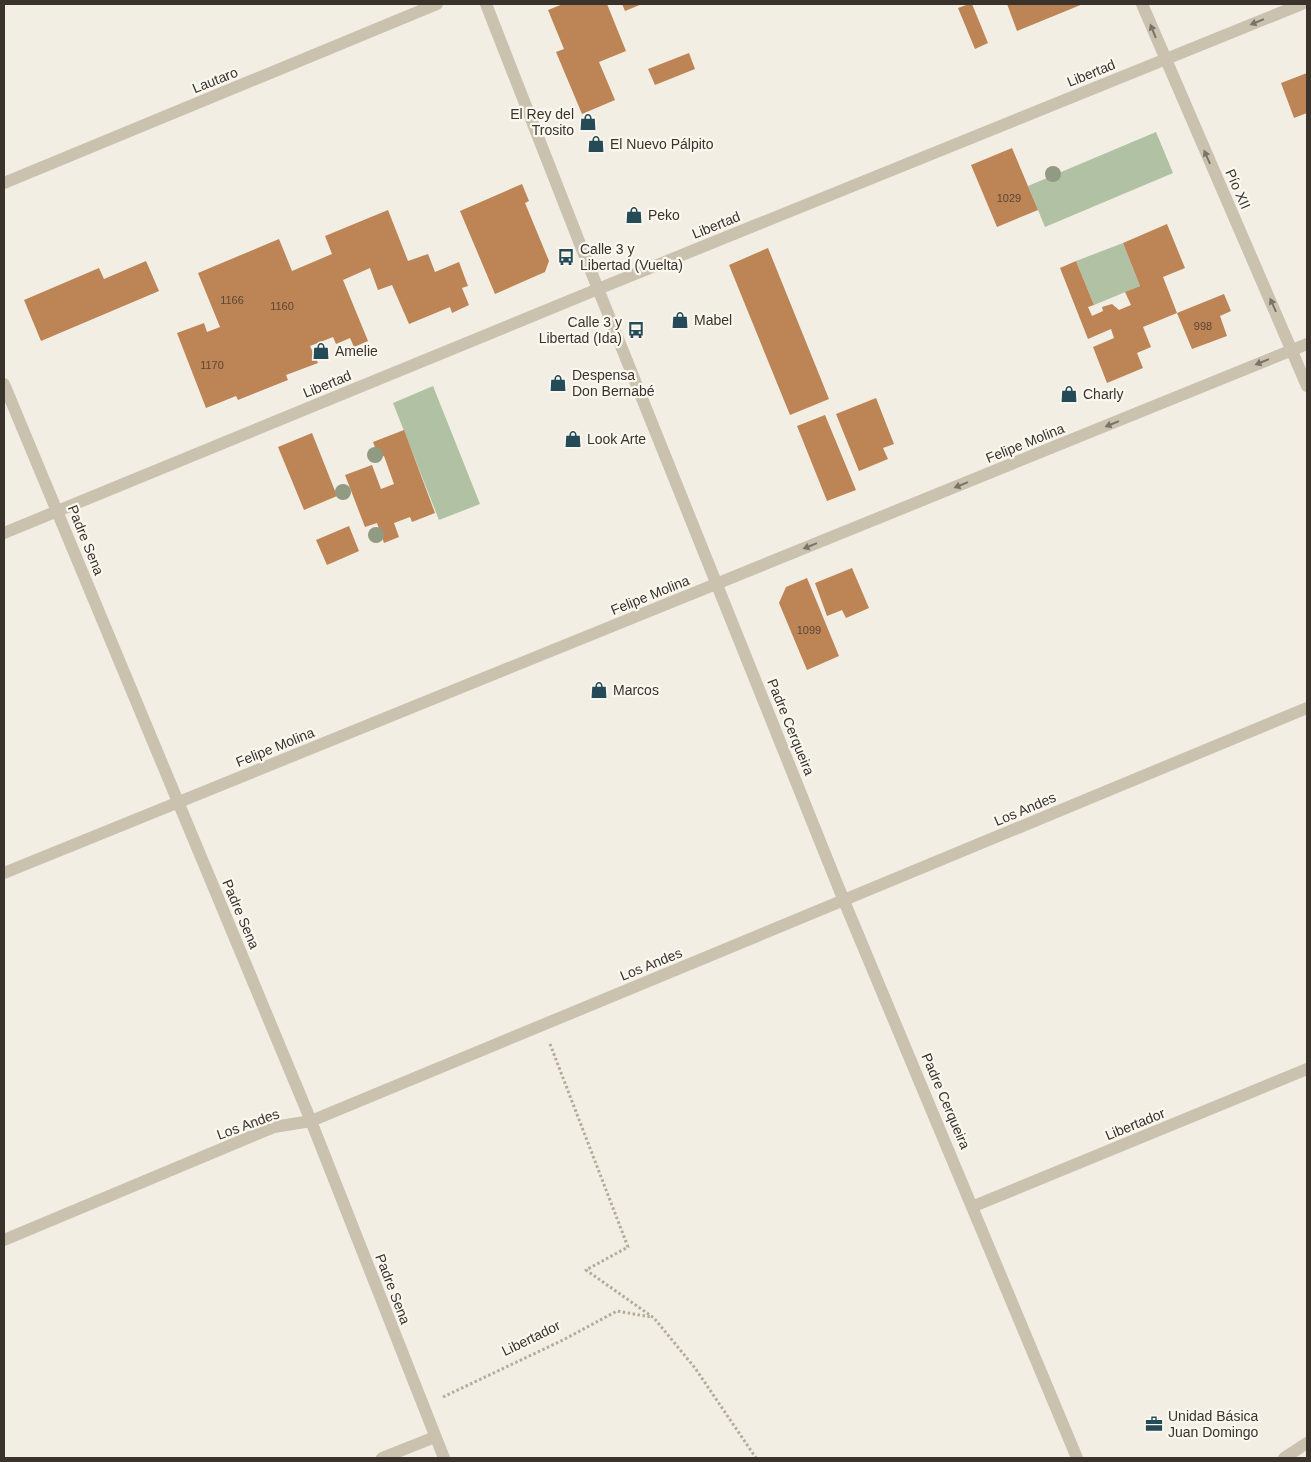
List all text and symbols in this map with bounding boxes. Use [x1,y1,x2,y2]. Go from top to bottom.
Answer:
one-way arrow [1249,19,1264,26]
one-way arrow [1149,24,1156,39]
street label: Libertad [1065,56,1117,90]
street label: Lautaro [190,64,240,96]
place label: El Rey del Trosito [510,106,574,138]
shop icon: El Rey del Trosito [578,112,598,132]
shop icon: El Nuevo Pálpito [586,134,606,154]
place label: El Nuevo Pálpito [610,136,714,152]
one-way arrow [1203,150,1211,164]
street label: Pío XII [1222,167,1254,211]
house number: 1029 [997,192,1021,204]
shop icon: Peko [624,205,644,225]
place label: Peko [648,207,680,223]
street label: Libertad [690,208,742,242]
place label: Calle 3 y Libertad (Vuelta) [580,241,683,273]
bus stop icon: Calle 3 y Libertad (Vuelta) [556,247,576,267]
house number: 1166 [220,294,244,306]
one-way arrow [1269,298,1277,312]
house number: 1160 [270,300,294,312]
shop icon: Mabel [670,310,690,330]
place label: Mabel [694,312,732,328]
place label: Calle 3 y Libertad (Ida) [539,314,622,346]
bus stop icon: Calle 3 y Libertad (Ida) [626,320,646,340]
house number: 998 [1194,320,1212,332]
shop icon: Amelie [311,341,331,361]
place label: Amelie [335,343,378,359]
house number: 1170 [200,359,224,371]
one-way arrow [1255,359,1269,367]
street label: Libertad [301,367,353,401]
place label: Despensa Don Bernabé [572,367,655,399]
shop icon: Despensa Don Bernabé [548,373,568,393]
shop icon: Charly [1059,384,1079,404]
place label: Charly [1083,386,1123,402]
street label: Felipe Molina [983,420,1067,466]
one-way arrow [1104,420,1119,428]
shop icon: Look Arte [563,429,583,449]
place label: Look Arte [587,431,646,447]
one-way arrow [953,481,968,489]
street label: Padre Sena [65,503,107,577]
one-way arrow [803,543,818,550]
street label: Felipe Molina [608,572,692,618]
house number: 1099 [797,624,821,636]
street label: Padre Cerqueira [764,676,818,778]
shop icon: Marcos [589,680,609,700]
place label: Marcos [613,682,659,698]
street label: Felipe Molina [233,724,317,770]
street label: Los Andes [992,789,1058,829]
street label: Padre Sena [219,877,263,951]
street label: Los Andes [618,944,684,984]
street label: Padre Cerqueira [919,1051,974,1152]
street label: Los Andes [215,1105,281,1143]
street label: Libertador [1103,1105,1168,1143]
street label: Padre Sena [372,1252,414,1327]
street label: Libertador [499,1317,563,1359]
place label: Unidad Básica Juan Domingo [1168,1408,1258,1440]
office icon: Unidad Básica Juan Domingo [1144,1414,1164,1434]

